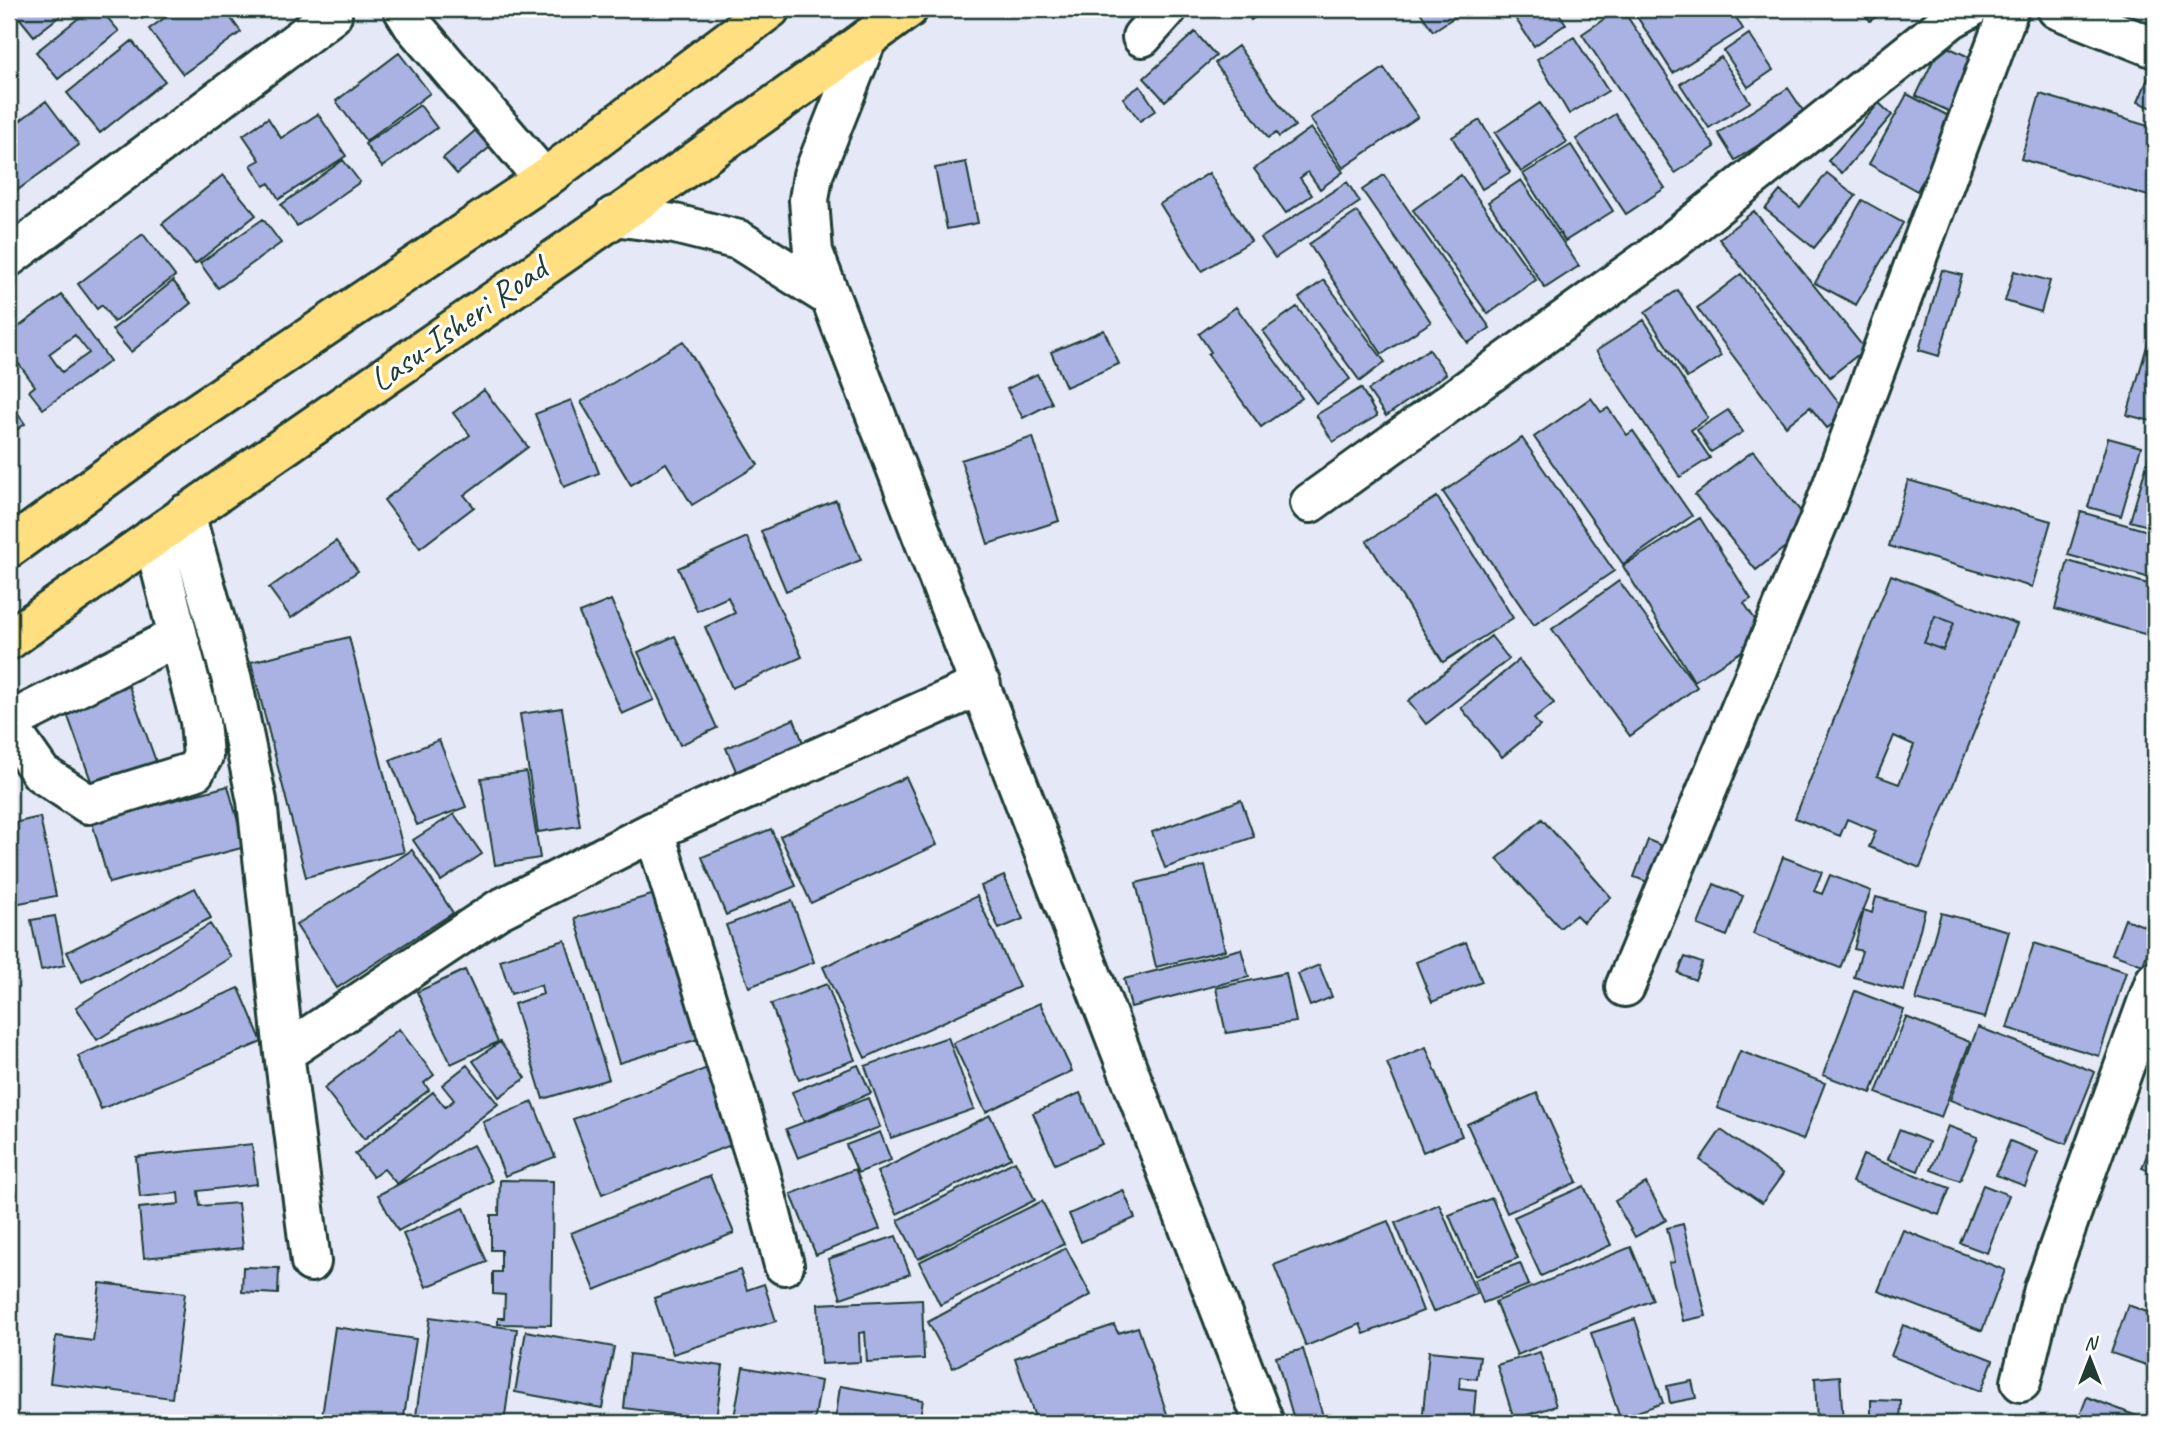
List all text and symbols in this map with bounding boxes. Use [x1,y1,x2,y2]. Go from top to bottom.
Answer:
street label: Lasu-Isheri Road [360,243,560,402]
north arrow [2056,1324,2126,1394]
text: N [2084,1331,2099,1355]

